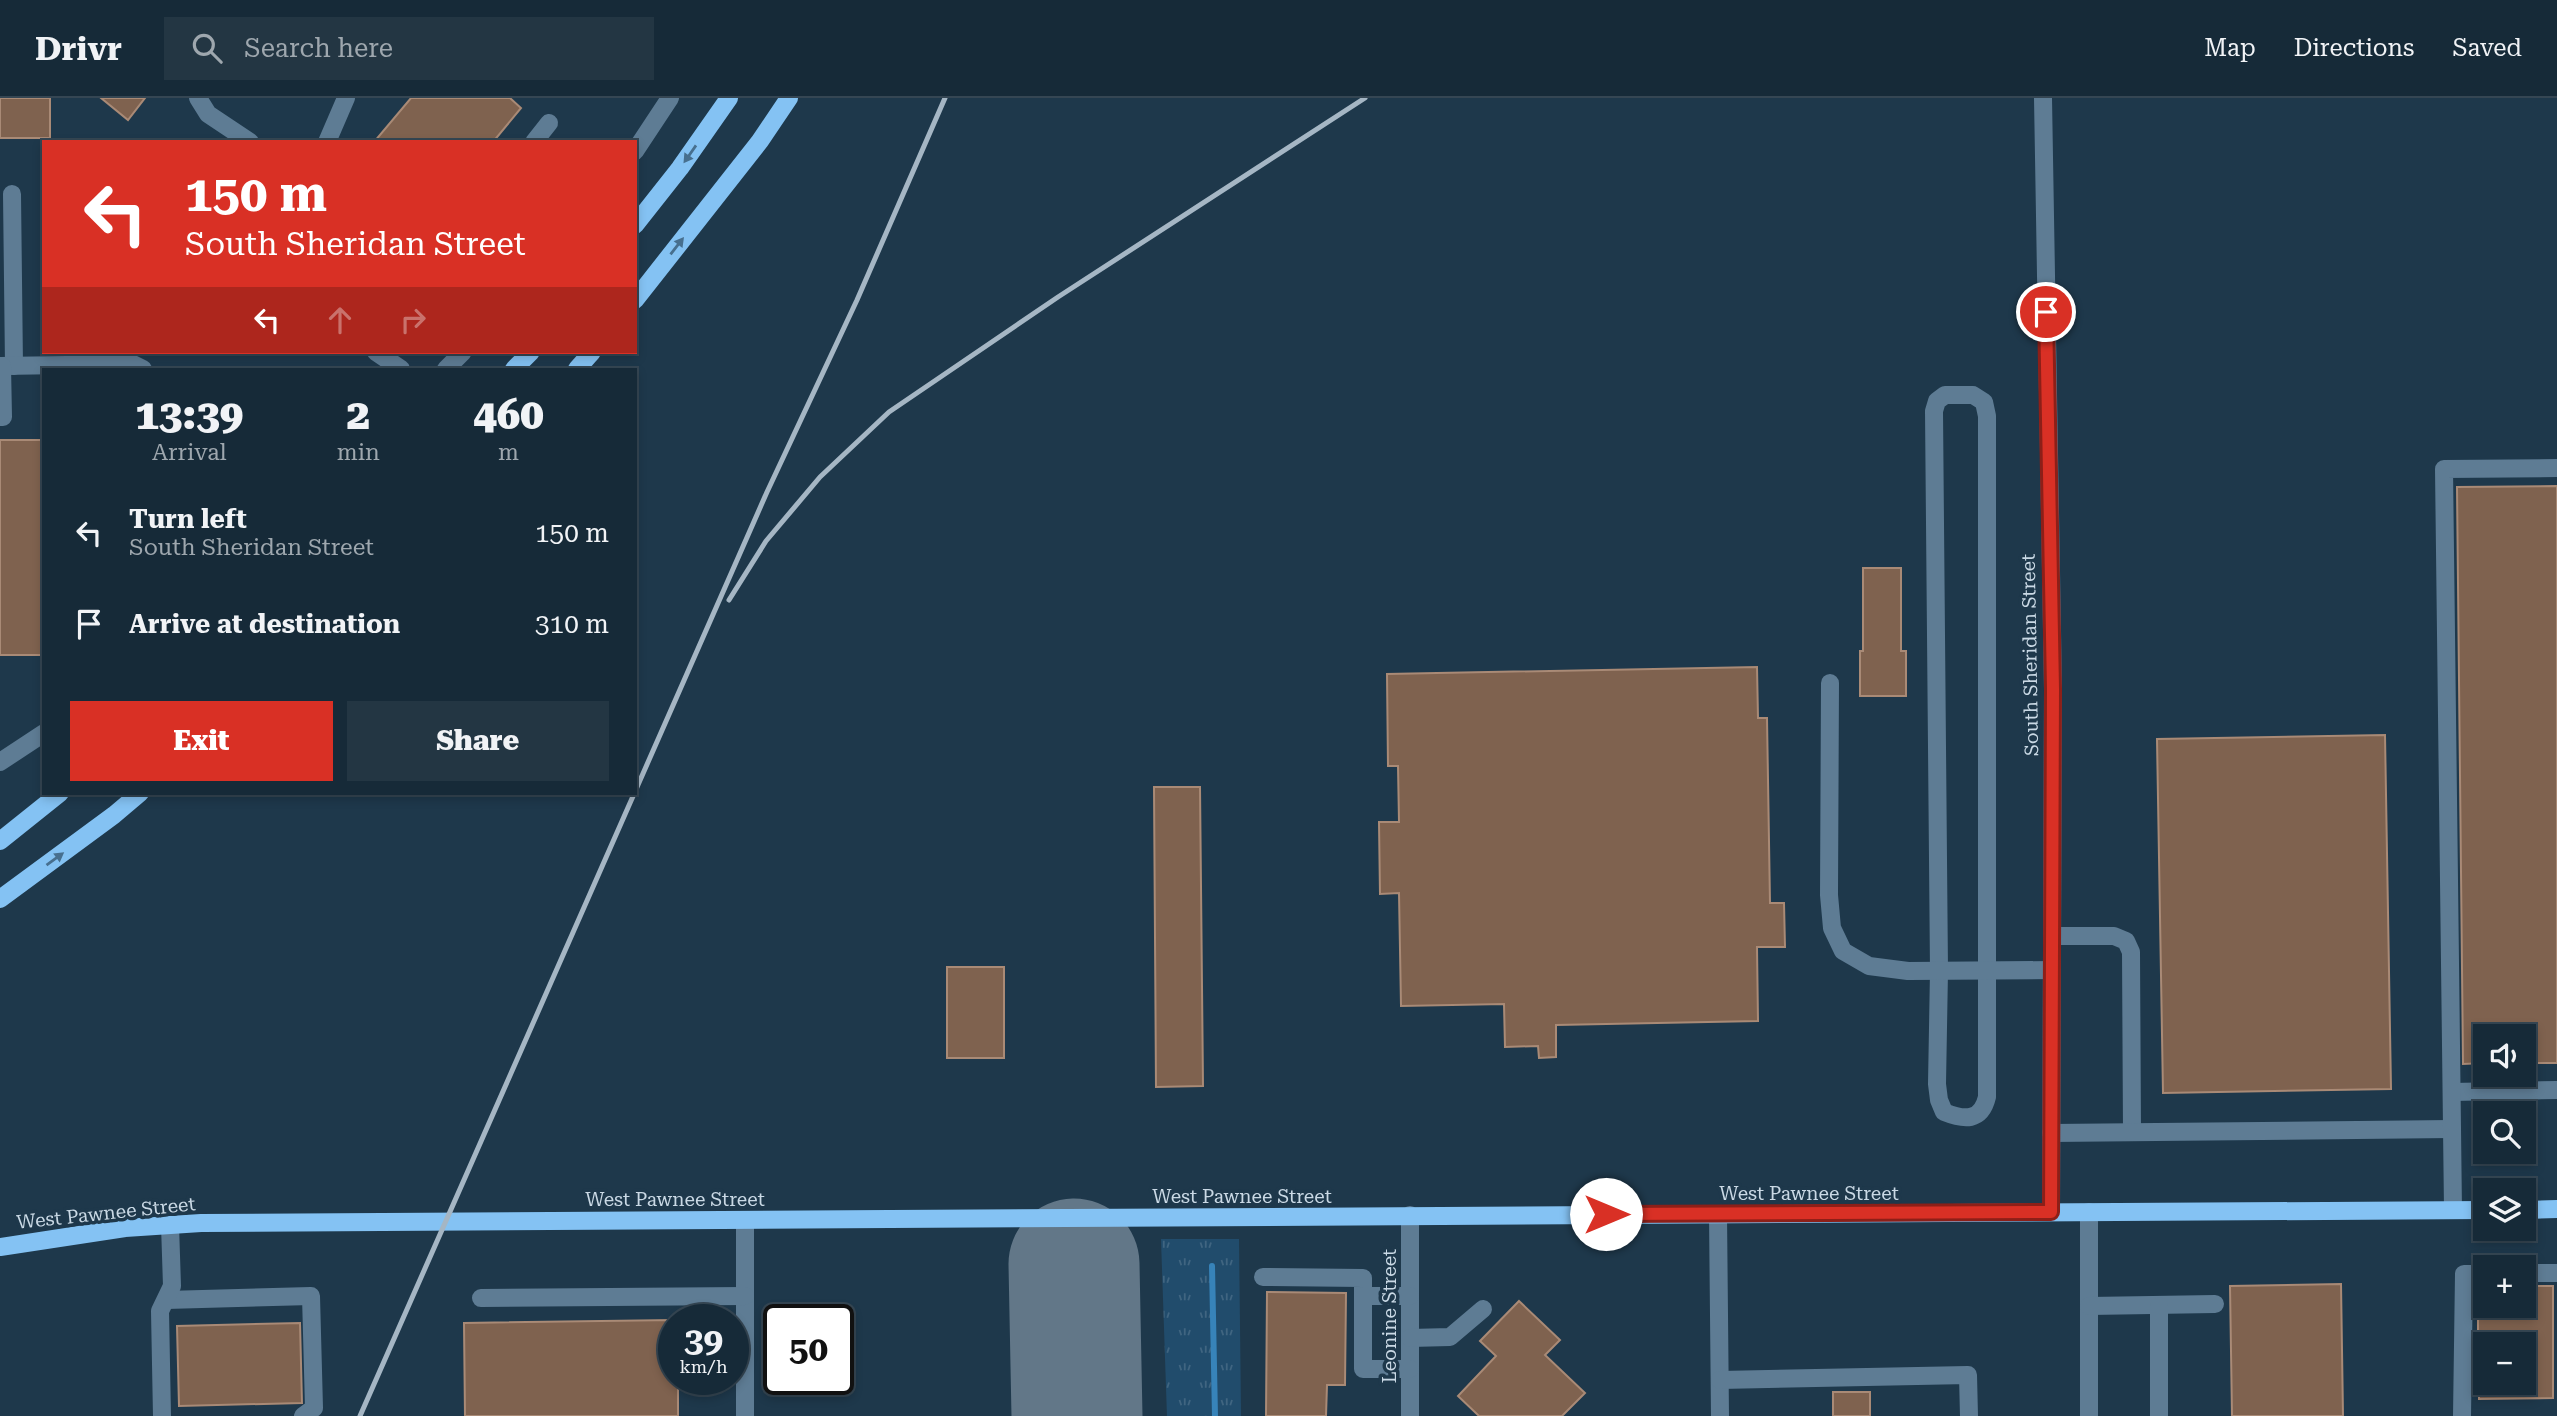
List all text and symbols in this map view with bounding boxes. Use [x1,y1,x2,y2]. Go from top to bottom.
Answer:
search box [164,17,654,80]
text: Drivr [35,29,122,68]
icon: search [188,29,226,67]
text: Search here [244,33,393,63]
text: Map [2204,34,2256,62]
text: Directions [2294,34,2414,62]
text: Saved [2452,34,2522,62]
one-way arrow [683,145,697,163]
text: 150 m [185,166,327,223]
icon: left [70,168,161,259]
text: South Sheridan Street [185,225,526,263]
one-way arrow [670,238,685,256]
pin [2016,282,2076,342]
icon: arrive [2027,293,2065,331]
icon: left [248,301,286,339]
icon: ahead [321,301,359,339]
icon: right [394,301,432,339]
text: 13:39 [135,390,243,439]
text: 2 [346,390,370,439]
text: 460 [473,390,544,439]
text: Arrival [152,439,227,466]
text: min [337,439,380,466]
text: m [498,439,519,466]
text: Turn left [129,504,247,534]
icon: left [70,514,108,552]
text: 150 m [535,518,609,548]
text: South Sheridan Street [129,534,374,561]
street label: South Sheridan Street [2017,554,2043,756]
icon: arrive [70,605,108,643]
text: Arrive at destination [129,609,400,639]
text: 310 m [535,609,609,639]
button: Exit [70,701,333,781]
button: Share [347,701,609,781]
one-way arrow [46,852,64,866]
map controls [2473,1024,2536,1395]
button: sound [2473,1024,2536,1087]
button: search [2473,1101,2536,1164]
position arrow [1569,1177,1643,1251]
button: layers [2473,1178,2536,1241]
street label: West Pawnee Street [1719,1182,1899,1205]
street label: West Pawnee Street [1152,1185,1332,1208]
street label: West Pawnee Street [585,1188,765,1211]
street label: West Pawnee Street [15,1192,197,1234]
street label: Leonine Street [1378,1249,1401,1383]
button: + [2473,1255,2536,1318]
speed limit sign: 50 [763,1304,854,1395]
text: 39 [684,1320,723,1361]
button: − [2473,1332,2536,1395]
text: km/h [679,1356,728,1377]

